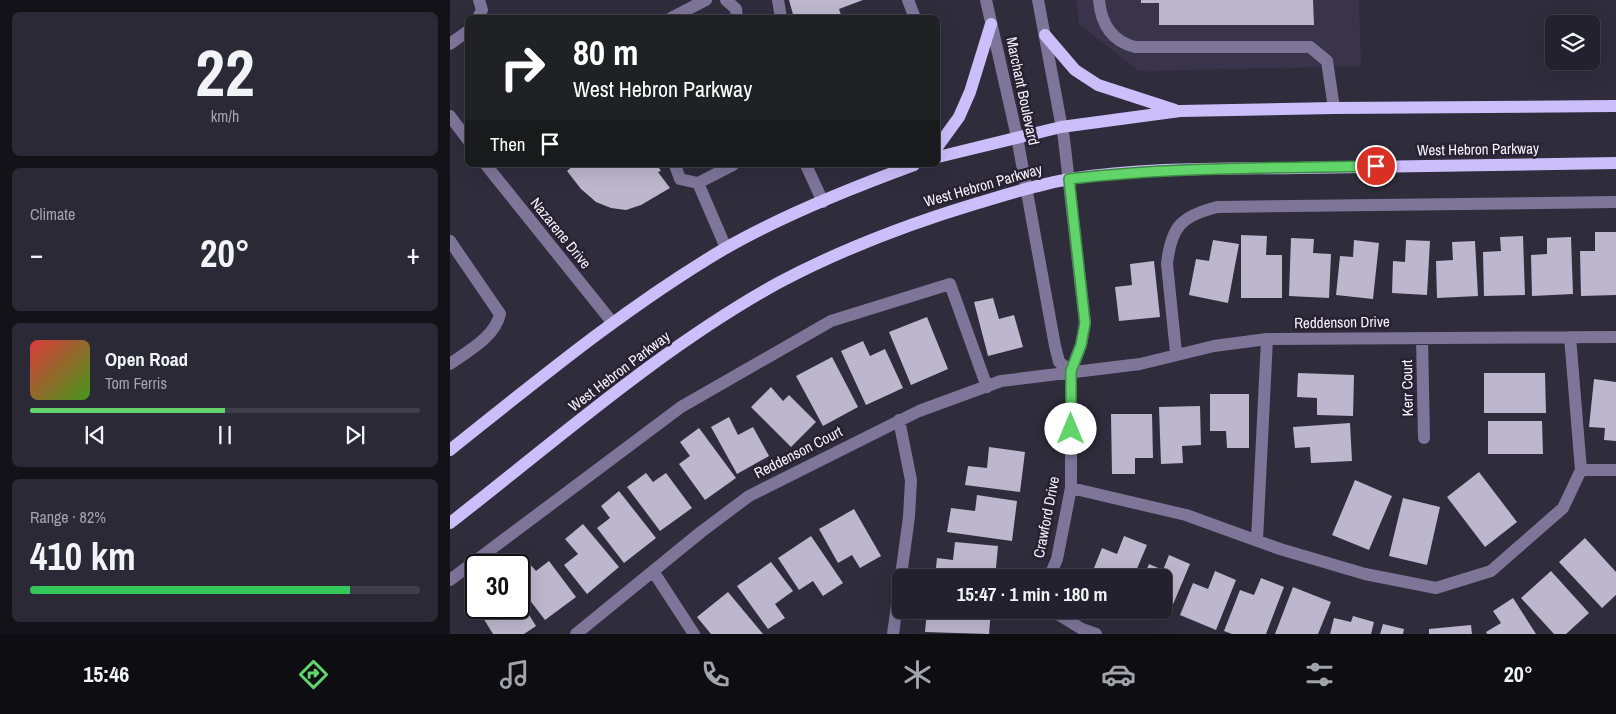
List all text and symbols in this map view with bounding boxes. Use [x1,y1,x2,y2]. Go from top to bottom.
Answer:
map controls [1545,15,1600,70]
button: layers [1545,15,1600,70]
text: 22 [195,29,255,116]
text: 80 m [573,29,638,76]
icon: right [490,35,555,100]
street label: Marchant Boulevard [1001,35,1045,147]
text: West Hebron Parkway [573,74,752,104]
text: km/h [211,105,239,127]
icon: arrive [536,130,564,158]
text: Then [490,131,526,157]
street label: West Hebron Parkway [1417,137,1540,161]
pin [1355,145,1397,187]
icon: arrive [1362,152,1390,180]
street label: West Hebron Parkway [921,158,1045,212]
street label: Nazarene Drive [526,193,596,273]
text: Climate [30,203,75,225]
text: 20° [200,228,250,279]
text: − [30,235,43,273]
text: + [407,235,420,273]
street label: Reddenson Drive [1294,311,1390,333]
street label: West Hebron Parkway [564,325,675,416]
text: Open Road [105,346,188,372]
street label: Kerr Court [1396,359,1418,417]
text: Tom Ferris [105,372,167,394]
position arrow [1044,402,1096,454]
street label: Reddenson Court [750,420,846,483]
icon: previous [81,421,109,449]
icon: pause [211,421,239,449]
icon: next [341,421,369,449]
street label: Crawford Drive [1028,474,1064,560]
text: Range · 82% [30,506,106,528]
text: 410 km [30,531,136,582]
speed limit sign: 30 [465,554,530,619]
text: 15:47 · 1 min · 180 m [957,581,1107,607]
icon: directions [296,657,331,692]
icon: music [497,657,532,692]
icon: phone [698,657,733,692]
icon: climate [900,657,935,692]
icon: car [1101,657,1136,692]
icon: filters [1302,657,1337,692]
text: 15:46 [83,659,129,689]
text: 20° [1504,659,1533,689]

